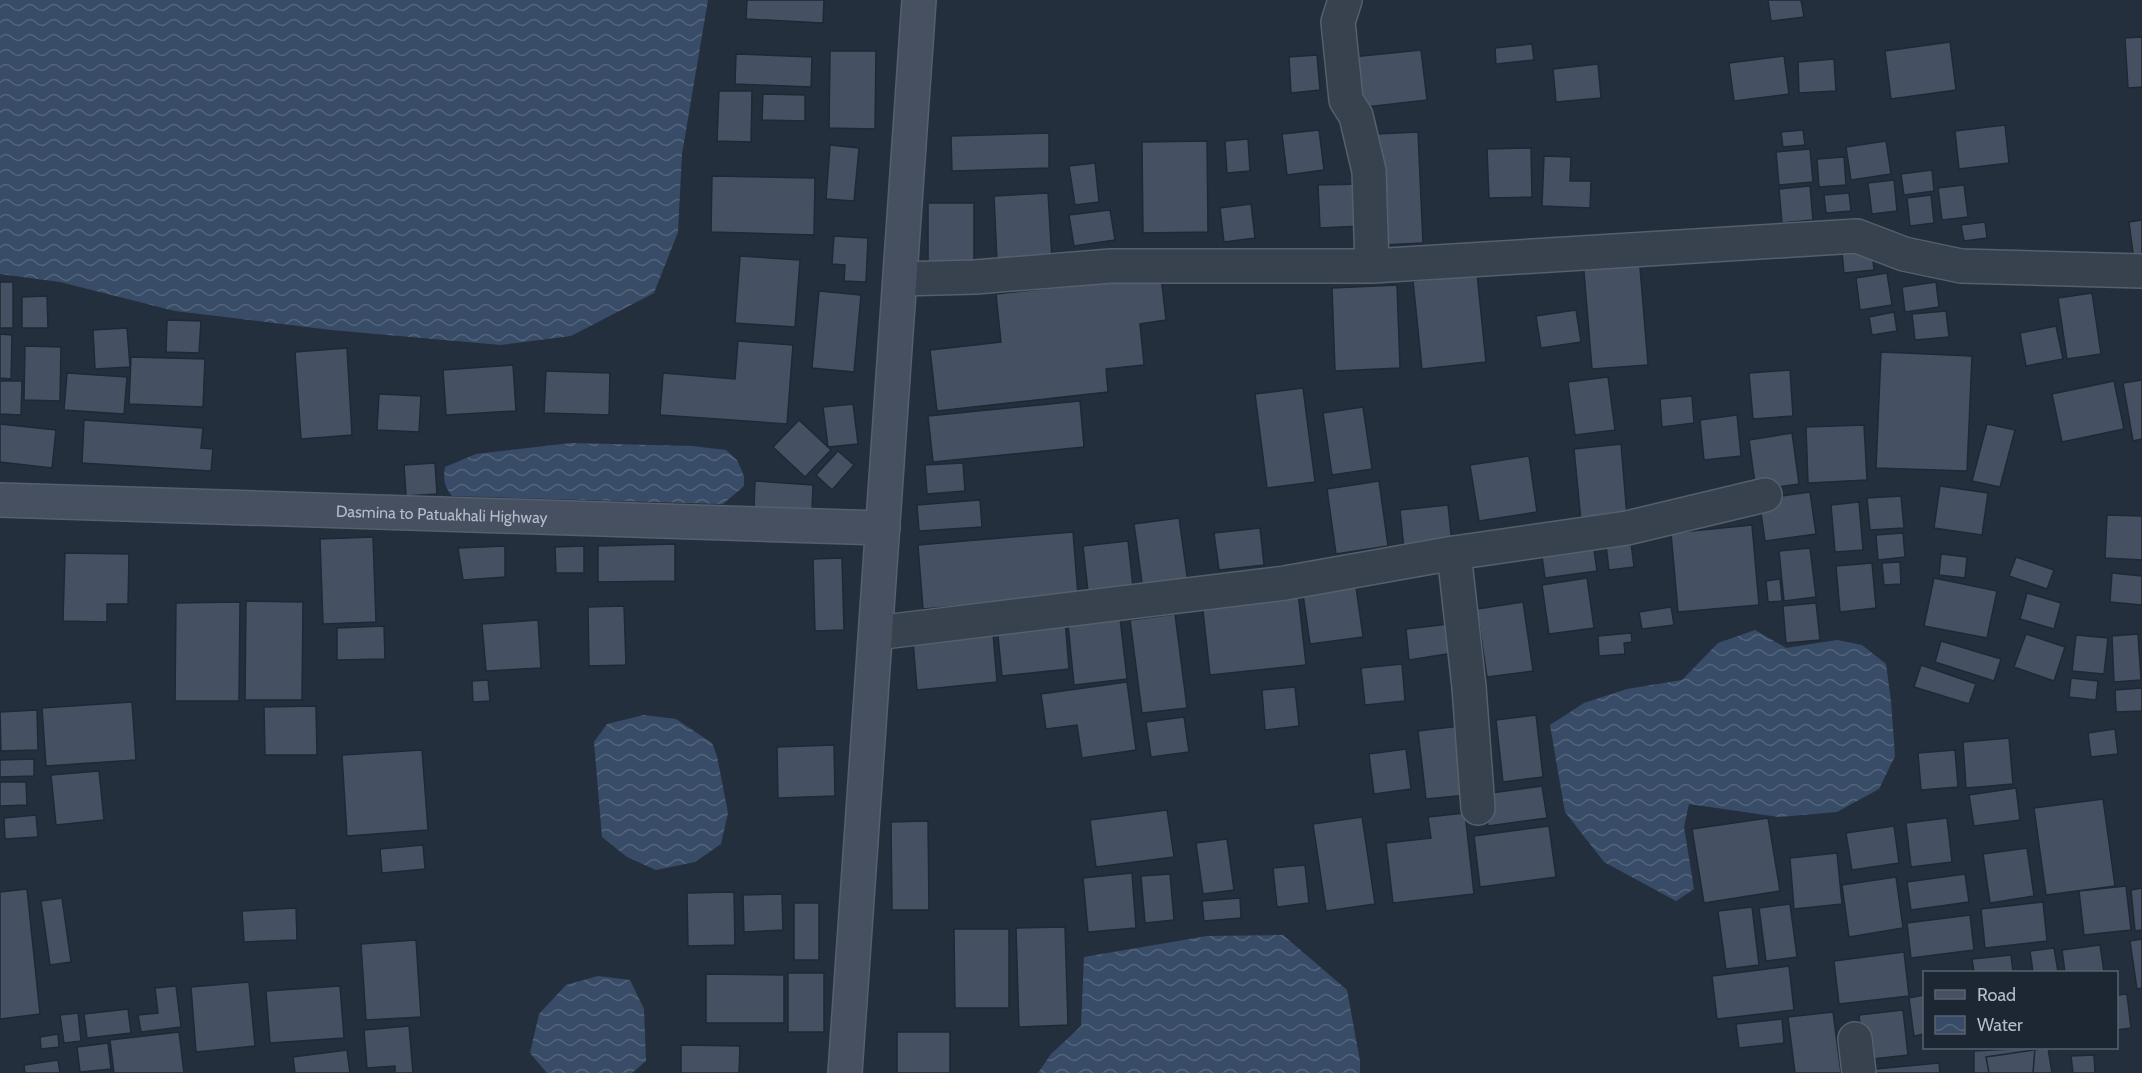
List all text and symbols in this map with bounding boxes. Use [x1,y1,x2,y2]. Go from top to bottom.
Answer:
street label: Dasmina to Patuakhali Highway [336,502,548,527]
legend [1923,971,2118,1049]
text: Road [1977,984,2016,1006]
text: Water [1977,1014,2023,1036]

